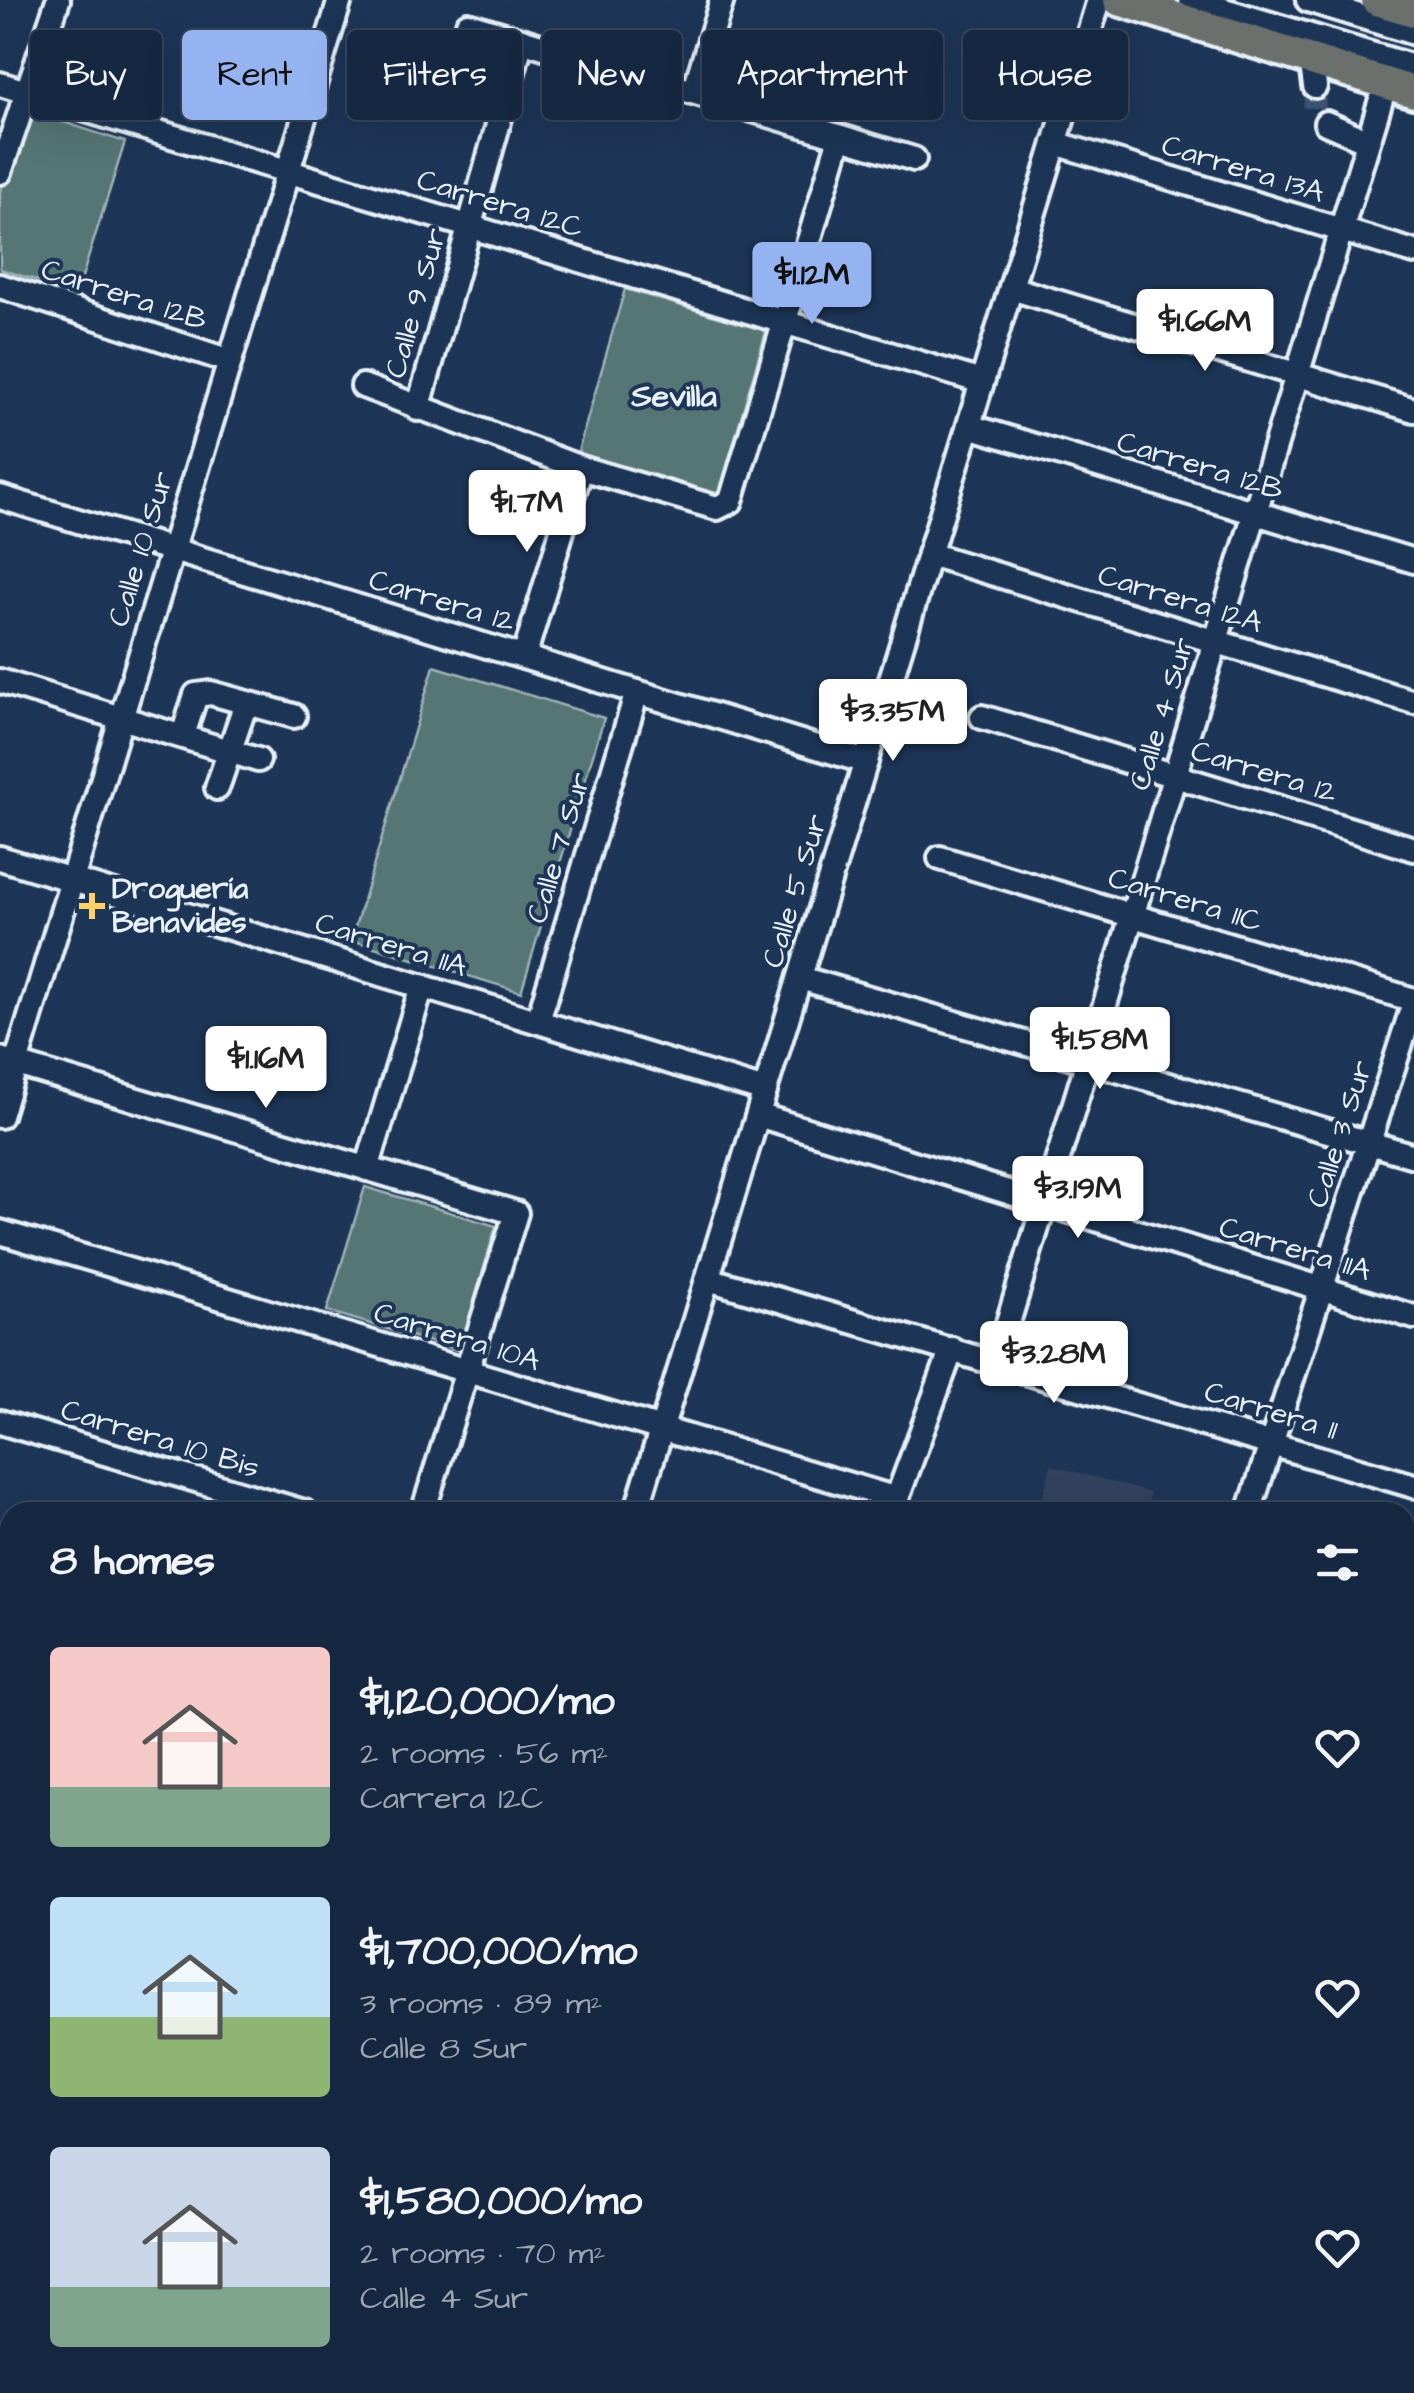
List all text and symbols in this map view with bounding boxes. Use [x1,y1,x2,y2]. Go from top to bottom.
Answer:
chip: Buy [30,30,162,120]
chip: Rent [182,30,327,120]
chip: Filters [347,30,522,120]
chip: New [542,30,682,120]
chip: Apartment [702,30,943,120]
chip: House [963,30,1128,120]
street label: Carrera 13A [1157,124,1329,214]
street label: Carrera 12C [412,159,588,249]
street label: Calle 9 Sur [375,223,457,383]
pin: $1.12M [731,242,893,327]
street label: Carrera 12B [36,248,212,342]
text: $1.12M [774,252,850,297]
pin: $1.66M [1124,289,1286,374]
text: $1.66M [1159,299,1252,344]
district label: Sevilla [630,374,718,419]
street label: Carrera 12B [1112,421,1288,511]
street label: Calle 10 Sur [98,466,184,632]
pin: $1.7M [457,470,597,555]
text: $1.7M [491,480,563,525]
street label: Carrera 12A [1093,554,1267,644]
street label: Carrera 12 [364,559,520,643]
street label: Calle 4 Sur [1119,632,1205,796]
pin: $3.35M [812,679,974,764]
text: $3.35M [841,689,945,734]
street label: Carrera 12 [1186,730,1342,814]
street label: Calle 7 Sur [516,767,602,929]
street label: Calle 5 Sur [752,809,838,973]
street label: Carrera 11C [1103,857,1267,943]
place label: Droguería Benavides [112,868,249,944]
marker: Droguería Benavides [81,895,103,917]
street label: Carrera 11A [310,902,472,988]
pin: $1.58M [1019,1007,1181,1092]
text: $1.58M [1052,1017,1148,1062]
pin: $1.16M [185,1026,347,1111]
text: $1.16M [227,1036,305,1081]
street label: Calle 3 Sur [1296,1055,1384,1213]
pin: $3.19M [997,1156,1159,1241]
text: $3.19M [1034,1166,1122,1211]
street label: Carrera 11A [1214,1206,1376,1292]
street label: Carrera 10A [369,1292,545,1382]
pin: $3.28M [973,1321,1135,1406]
text: $3.28M [1002,1331,1106,1376]
street label: Carrera 11 [1199,1371,1343,1451]
street label: Carrera 10 Bis [56,1389,264,1489]
text: 8 homes [50,1533,215,1591]
icon: filters [1310,1535,1365,1590]
text: $1,120,000/mo [360,1673,615,1731]
icon: home [130,1687,250,1807]
icon: heart [1310,1720,1365,1775]
text: 2 rooms · 56 m² [360,1731,608,1776]
text: Carrera 12C [360,1776,543,1821]
text: $1,700,000/mo [360,1923,637,1981]
icon: home [130,1937,250,2057]
icon: heart [1310,1970,1365,2025]
text: 3 rooms · 89 m² [360,1981,603,2026]
text: Calle 8 Sur [360,2026,527,2071]
text: $1,580,000/mo [360,2173,642,2231]
icon: home [130,2187,250,2307]
icon: heart [1310,2220,1365,2275]
text: 2 rooms · 70 m² [360,2231,605,2276]
text: Calle 4 Sur [360,2276,528,2321]

